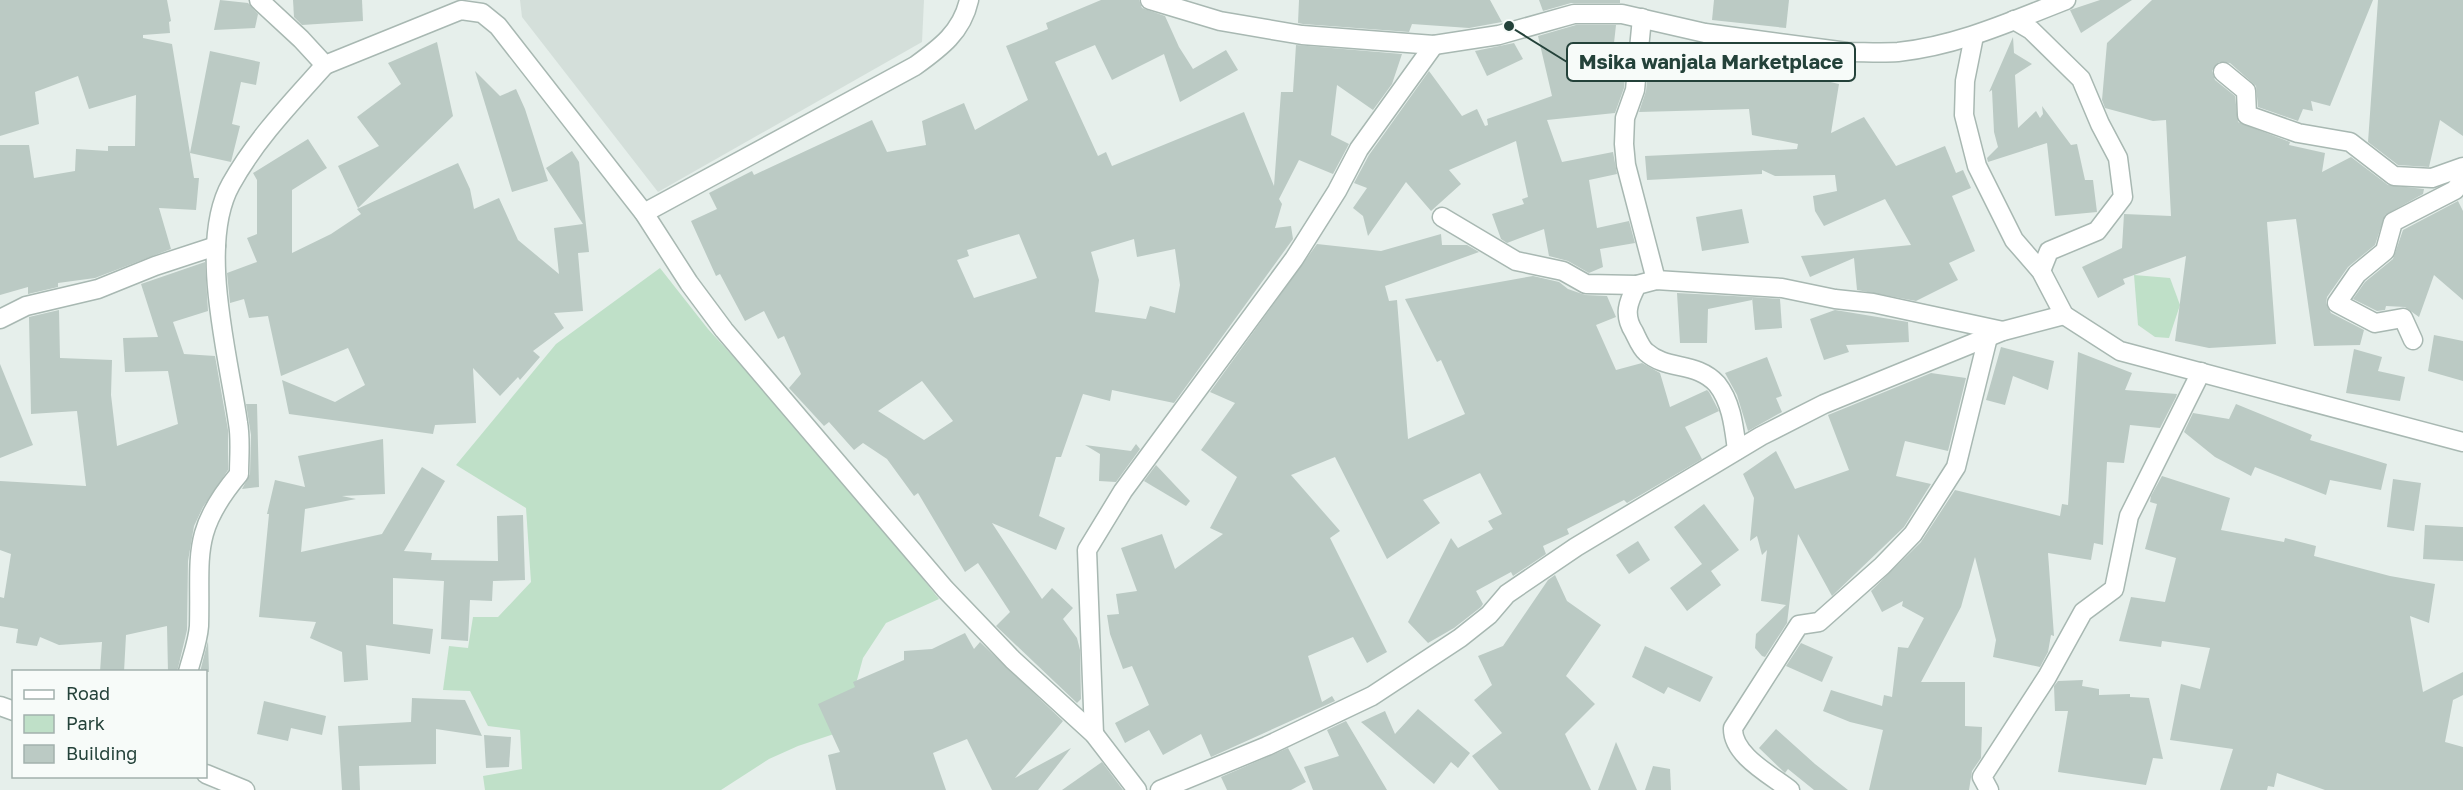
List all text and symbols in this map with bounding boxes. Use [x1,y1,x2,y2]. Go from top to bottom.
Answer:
callout: Msika wanjala Marketplace [1567,43,1855,81]
text: Msika wanjala Marketplace [1579,49,1844,73]
legend [12,670,207,778]
text: Road [66,682,110,704]
text: Park [66,712,105,734]
text: Building [66,742,137,764]

